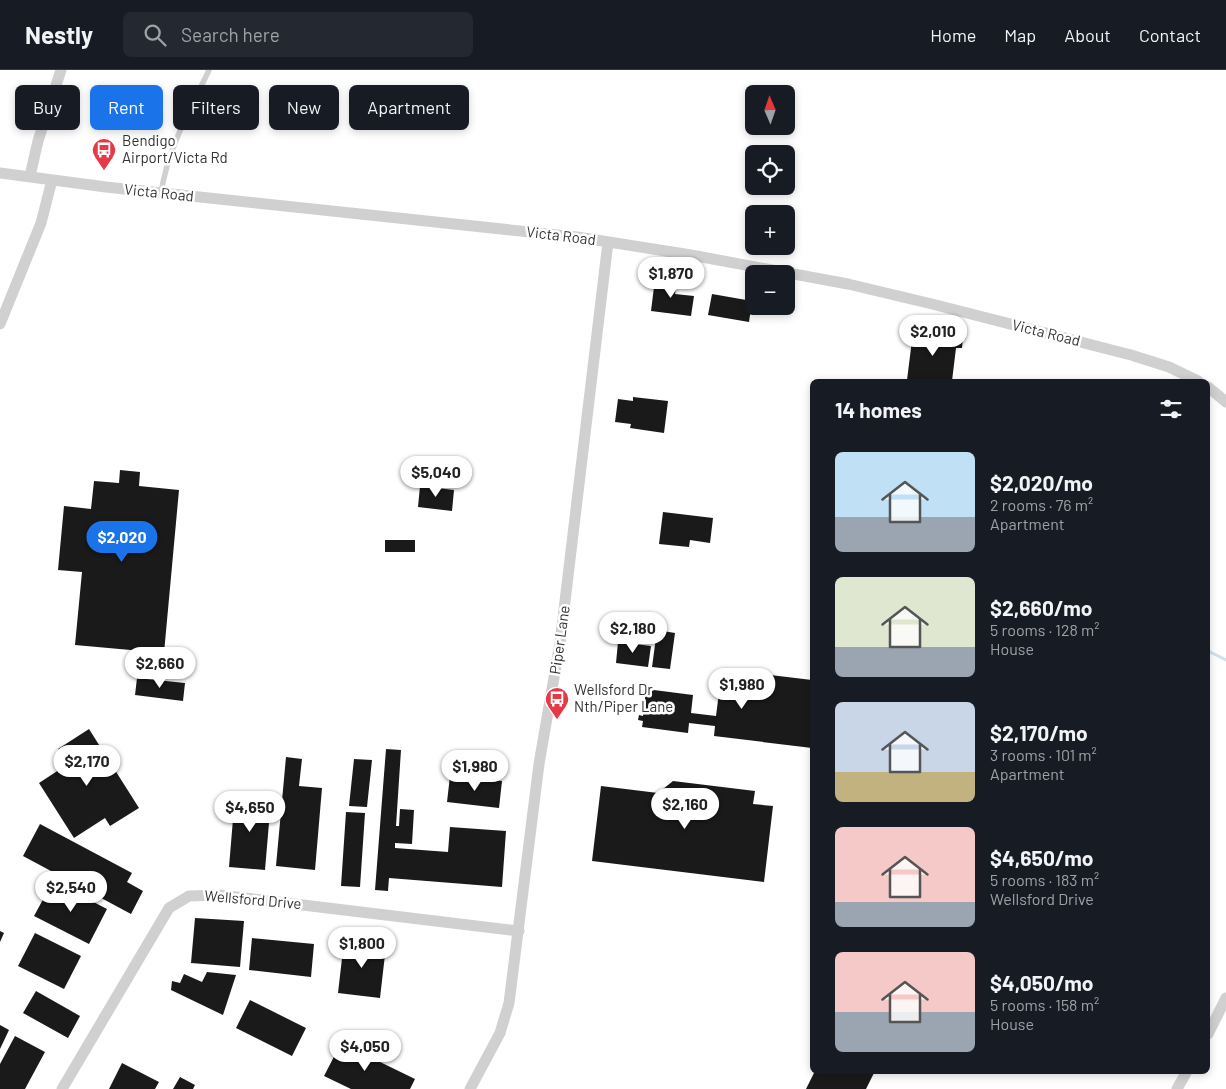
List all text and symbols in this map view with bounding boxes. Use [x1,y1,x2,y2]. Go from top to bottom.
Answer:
search box [123,12,473,57]
text: Nestly [25,20,93,49]
icon: search [141,21,169,49]
text: Search here [181,23,280,46]
text: Home [930,24,976,46]
text: Map [1004,24,1036,46]
text: About [1064,24,1111,46]
text: Contact [1139,24,1201,46]
chip: Buy [15,85,80,130]
chip: Rent [90,85,163,130]
chip: Filters [173,85,259,130]
chip: New [269,85,339,130]
chip: Apartment [349,85,469,130]
north arrow [745,85,795,135]
map controls [745,85,795,315]
place label: Bendigo Airport/Victa Rd [122,131,228,166]
bus stop icon: Bendigo Airport/Victa Rd [91,137,117,171]
button: locate [745,145,795,195]
street label: Victa Road [123,179,195,205]
button: + [745,205,795,255]
street label: Victa Road [525,222,597,248]
pin: $1,870 [630,256,712,299]
text: $1,870 [649,263,693,282]
button: − [745,265,795,315]
pin: $2,010 [892,314,974,357]
street label: Victa Road [1010,315,1082,349]
text: $2,010 [910,321,956,340]
icon: filters [1157,395,1185,423]
text: 14 homes [835,397,922,422]
pin: $5,040 [395,456,477,498]
text: $5,040 [411,462,461,481]
text: $2,020/mo [990,470,1093,495]
icon: home [875,472,935,532]
text: 2 rooms · 76 m² [990,495,1093,514]
text: Apartment [990,514,1065,533]
pin: $2,020 [81,520,163,563]
text: $2,020 [97,527,147,546]
text: $2,660/mo [990,595,1092,620]
icon: home [875,597,935,657]
street label: Piper Lane [545,604,573,676]
pin: $2,180 [592,612,674,654]
text: $2,180 [610,618,656,637]
text: 5 rooms · 128 m² [990,620,1099,639]
text: House [990,639,1034,658]
pin: $2,660 [119,646,201,689]
text: $2,660 [136,653,184,672]
pin: $1,980 [701,668,783,710]
text: $1,980 [719,674,765,693]
place label: Wellsford Dr Nth/Piper Lane [574,680,673,715]
bus stop icon: Wellsford Dr Nth/Piper Lane [544,686,570,720]
text: $2,170/mo [990,720,1088,745]
icon: home [875,722,935,782]
pin: $2,170 [46,744,128,787]
text: 3 rooms · 101 m² [990,745,1097,764]
pin: $1,980 [434,750,516,792]
text: $2,170 [64,751,110,770]
text: $1,980 [452,756,498,775]
text: Apartment [990,764,1065,783]
pin: $2,160 [644,788,726,830]
pin: $4,650 [209,790,291,833]
text: $2,160 [662,794,708,813]
text: $4,650 [225,797,275,816]
text: $4,650/mo [990,845,1093,870]
icon: home [875,847,935,907]
pin: $2,540 [30,870,112,913]
text: 5 rooms · 183 m² [990,870,1099,889]
text: $2,540 [46,877,96,896]
street label: Wellsford Drive [204,886,302,912]
text: Wellsford Drive [990,889,1094,908]
pin: $1,800 [321,926,403,969]
text: $1,800 [339,933,385,952]
text: $4,050/mo [990,970,1094,995]
icon: home [875,972,935,1032]
text: 5 rooms · 158 m² [990,995,1099,1014]
text: House [990,1014,1034,1033]
pin: $4,050 [324,1030,406,1072]
text: $4,050 [340,1036,390,1055]

